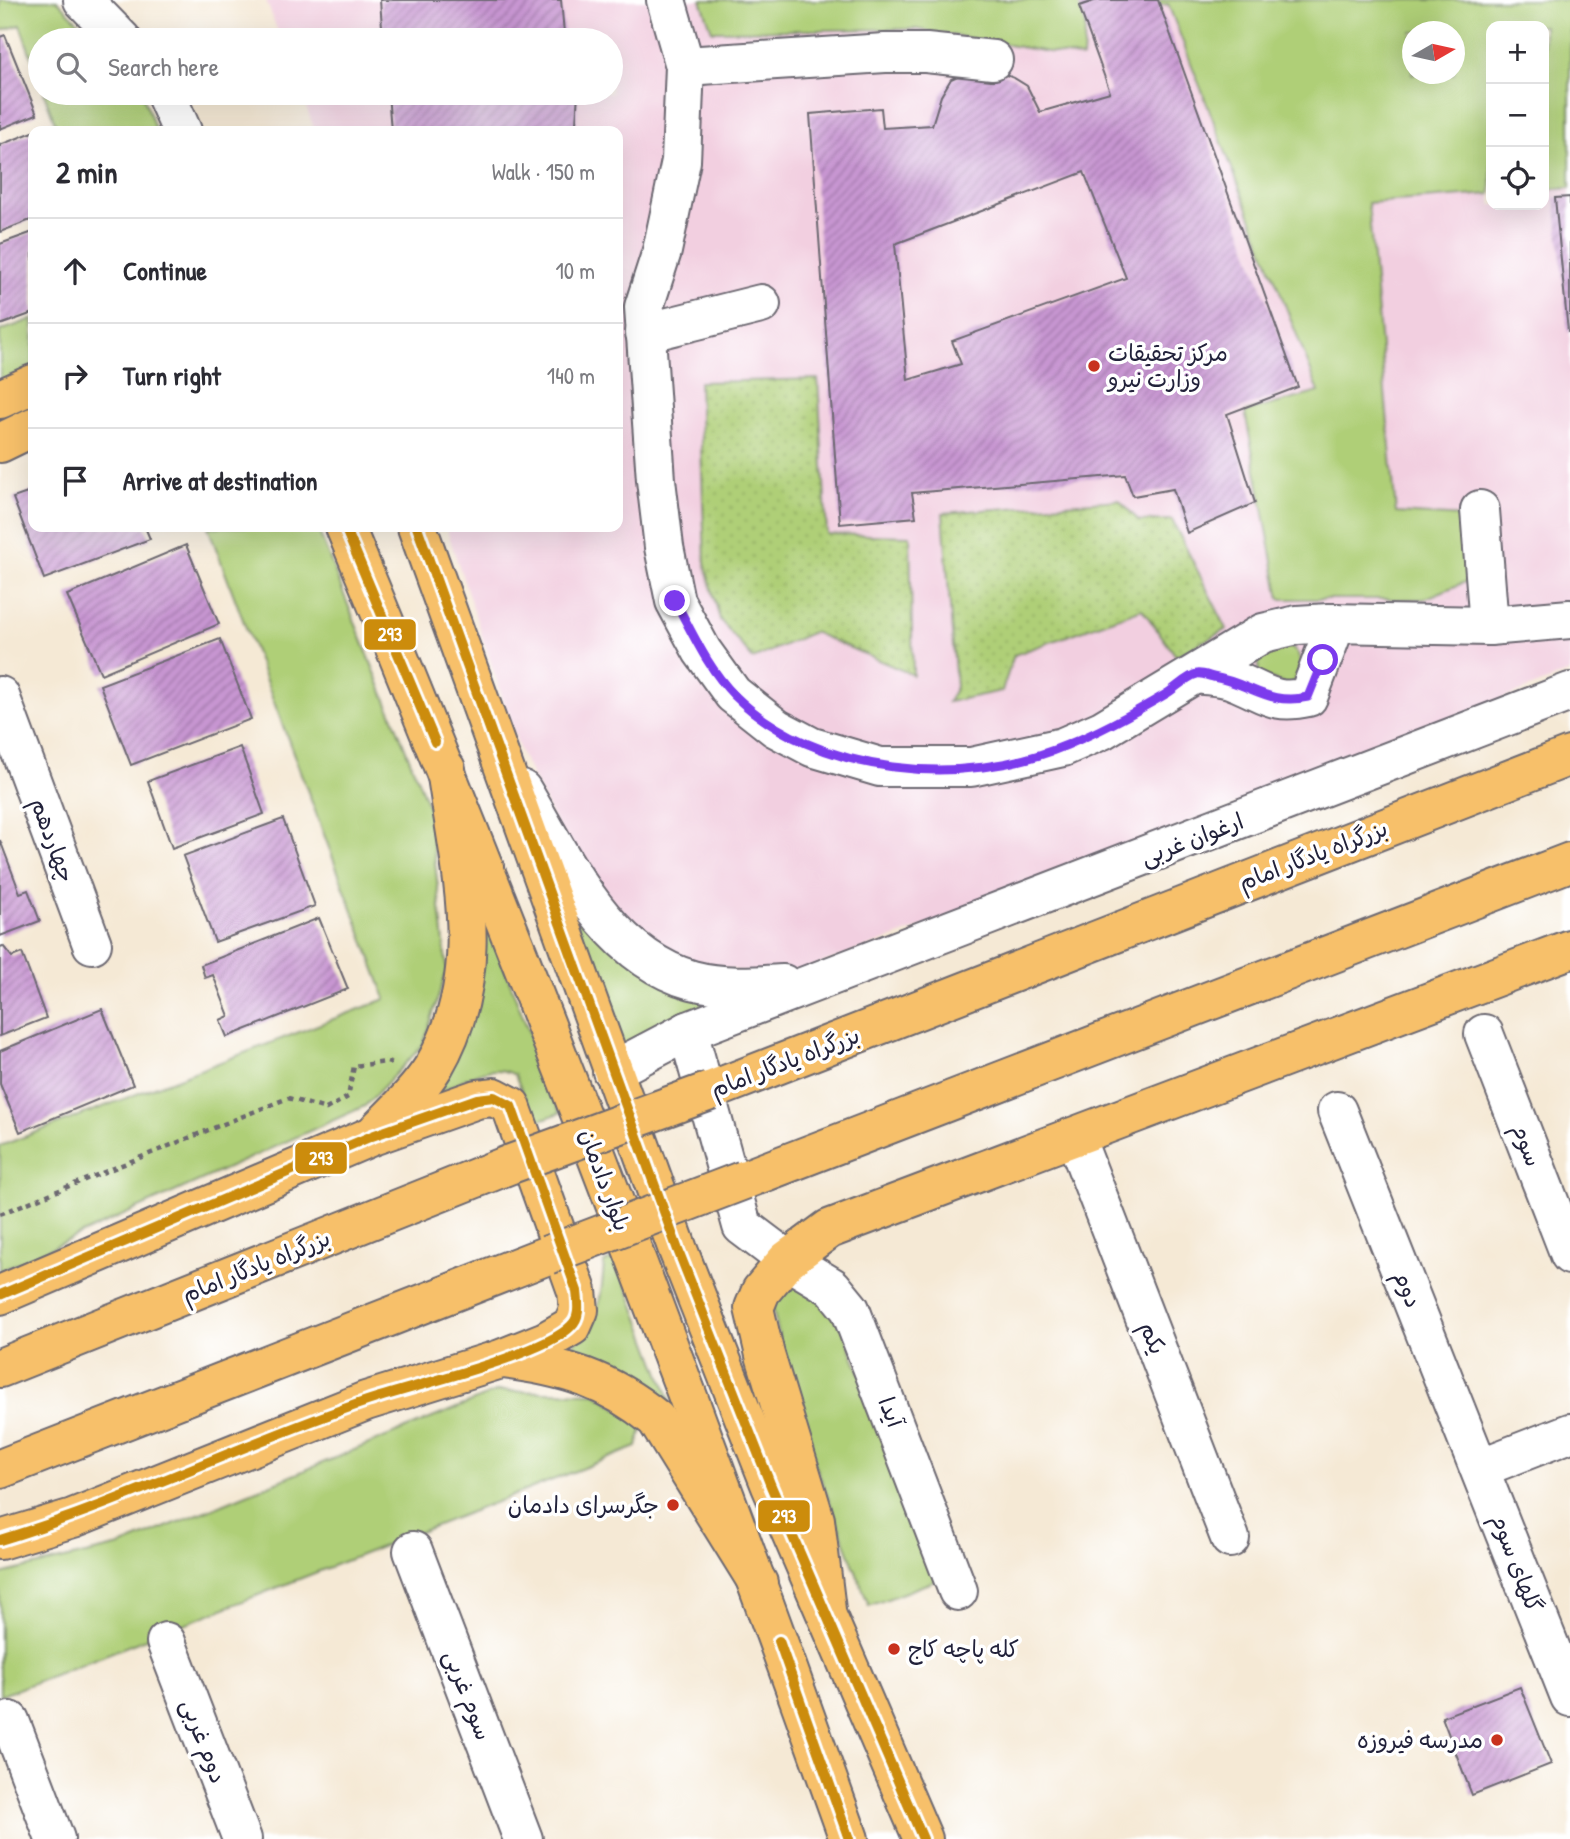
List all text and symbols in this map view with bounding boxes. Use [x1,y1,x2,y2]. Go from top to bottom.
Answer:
north arrow [1402,21,1465,84]
map controls [1486,21,1549,210]
button: + [1486,21,1549,84]
search box [28,28,623,105]
icon: search [52,48,90,86]
text: Search here [108,49,219,84]
button: − [1486,84,1549,147]
button: locate [1486,147,1549,210]
text: 2 min [56,152,118,192]
text: Walk · 150 m [492,156,595,187]
icon: ahead [56,252,94,290]
text: Continue [123,253,207,288]
text: 10 m [555,255,595,286]
place label: مرکز تحقیقات وزارت نیرو [1106,337,1228,394]
icon: right [56,357,94,395]
text: Turn right [123,358,221,393]
marker: مرکز تحقیقات وزارت نیرو [1086,358,1102,374]
text: 140 m [547,360,595,391]
icon: arrive [56,462,94,500]
text: Arrive at destination [123,463,318,498]
route end [659,585,690,616]
line badge: 293 [363,618,417,651]
text: 293 [378,621,403,647]
route start [1307,644,1338,675]
street label: چهاردهم [21,793,83,887]
street label: ارغوان غربی [1136,805,1248,872]
street label: بزرگراه یادگار امام [1234,812,1393,900]
street label: بزرگراه یادگار امام [706,1019,865,1107]
street label: سوم [1503,1119,1550,1171]
street label: بلوار دادمان [573,1124,638,1235]
line badge: 293 [294,1141,348,1175]
text: 293 [309,1145,334,1171]
street label: بزرگراه یادگار امام [177,1222,336,1312]
street label: دوم [1384,1266,1430,1313]
street label: یکم [1130,1317,1174,1360]
street label: آیدا [872,1392,912,1433]
place label: جگرسرای دادمان [508,1489,659,1520]
marker: جگرسرای دادمان [665,1497,681,1513]
line badge: 293 [757,1499,811,1533]
text: 293 [772,1503,797,1529]
street label: گلهای سوم [1483,1509,1550,1617]
place label: کله پاچه کاج [908,1633,1019,1665]
marker: کله پاچه کاج [886,1641,902,1657]
street label: سوم غربی [435,1645,500,1745]
street label: دوم غربی [171,1694,235,1788]
place label: مدرسه فیروزه [1357,1724,1483,1755]
marker: مدرسه فیروزه [1489,1732,1505,1748]

